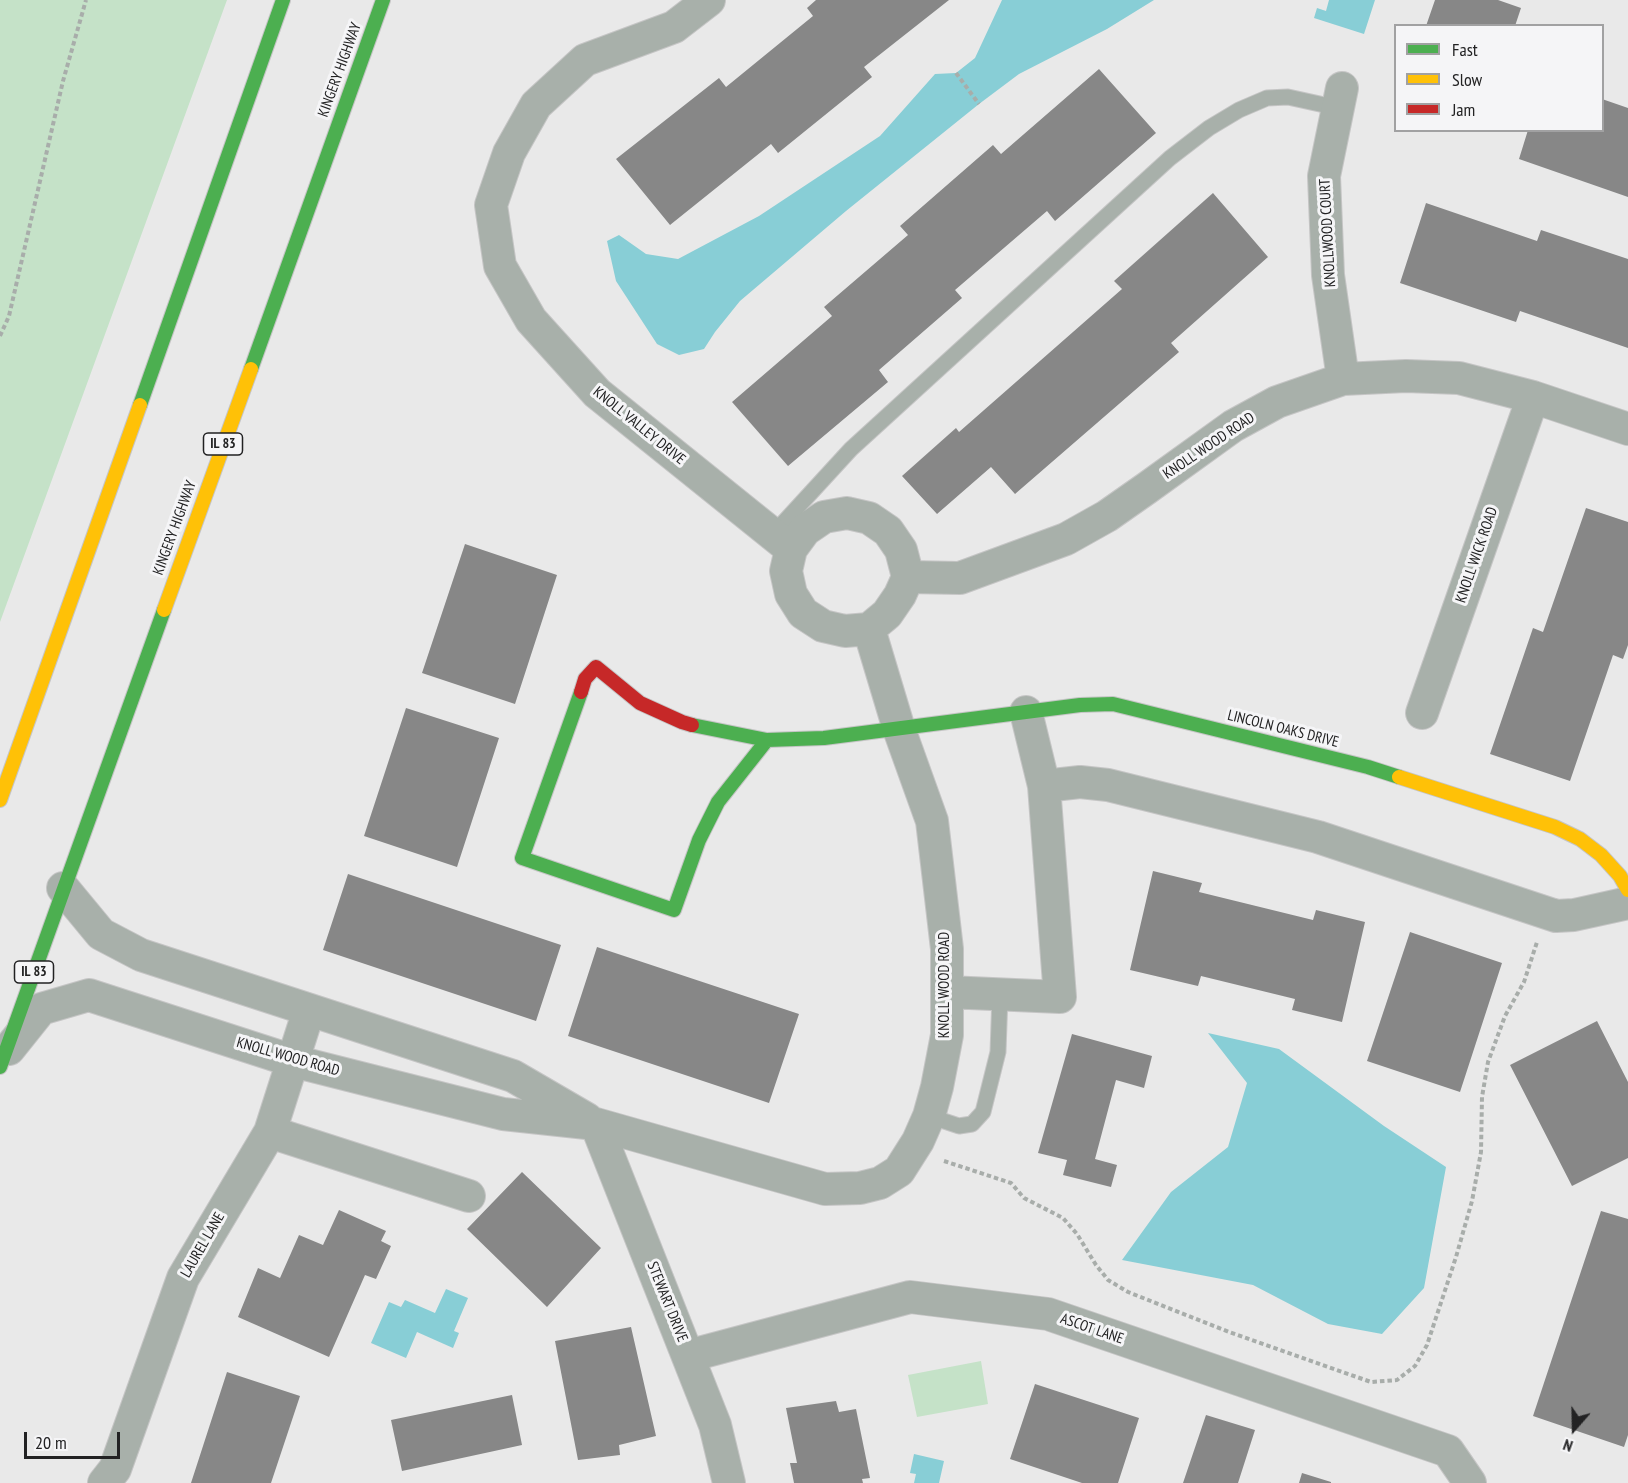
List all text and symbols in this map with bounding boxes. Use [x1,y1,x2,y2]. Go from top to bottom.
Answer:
street label: KINGERY HIGHWAY [315,20,365,120]
legend [1394,24,1604,132]
text: Fast [1452,38,1478,61]
text: Slow [1452,68,1482,91]
text: Jam [1452,98,1475,121]
street label: KNOLLWOOD COURT [1316,178,1340,288]
street label: KNOLL VALLEY DRIVE [589,383,689,469]
street label: KNOLL WOOD ROAD [1160,409,1258,483]
road number: IL 83 [204,433,242,455]
street label: KINGERY HIGHWAY [150,478,200,578]
street label: KNOLL WICK ROAD [1452,505,1502,605]
street label: LINCOLN OAKS DRIVE [1226,706,1340,752]
street label: KNOLL WOOD ROAD [936,932,954,1038]
road number: IL 83 [15,961,54,983]
street label: KNOLL WOOD ROAD [234,1034,342,1080]
street label: LAUREL LANE [177,1209,229,1281]
street label: STEWART DRIVE [643,1259,691,1345]
street label: ASCOT LANE [1058,1310,1126,1348]
north arrow [1544,1399,1604,1459]
scale bar [27,1420,123,1458]
text: 20 m [35,1431,67,1454]
text: N [1560,1435,1575,1457]

